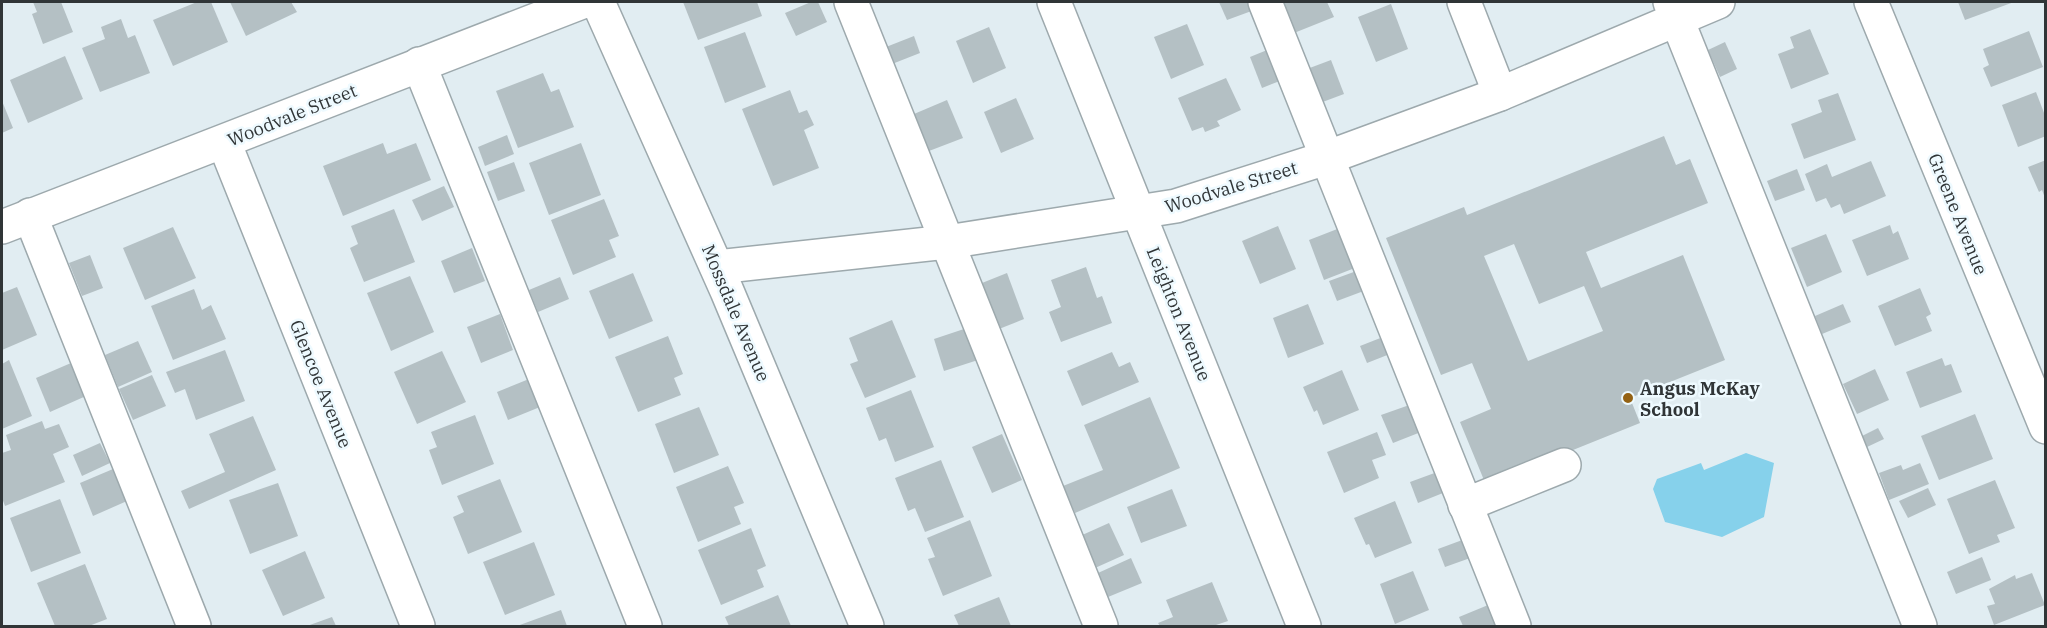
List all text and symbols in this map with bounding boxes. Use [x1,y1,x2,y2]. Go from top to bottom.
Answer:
street label: Woodvale Street [224,79,360,151]
street label: Greene Avenue [1923,150,1993,278]
street label: Woodvale Street [1162,156,1300,218]
street label: Mossdale Avenue [697,241,775,385]
street label: Leighton Avenue [1142,244,1216,384]
street label: Glencoe Avenue [285,317,357,451]
place label: Angus McKay School [1640,377,1760,421]
marker: Angus McKay School [1621,391,1635,405]

